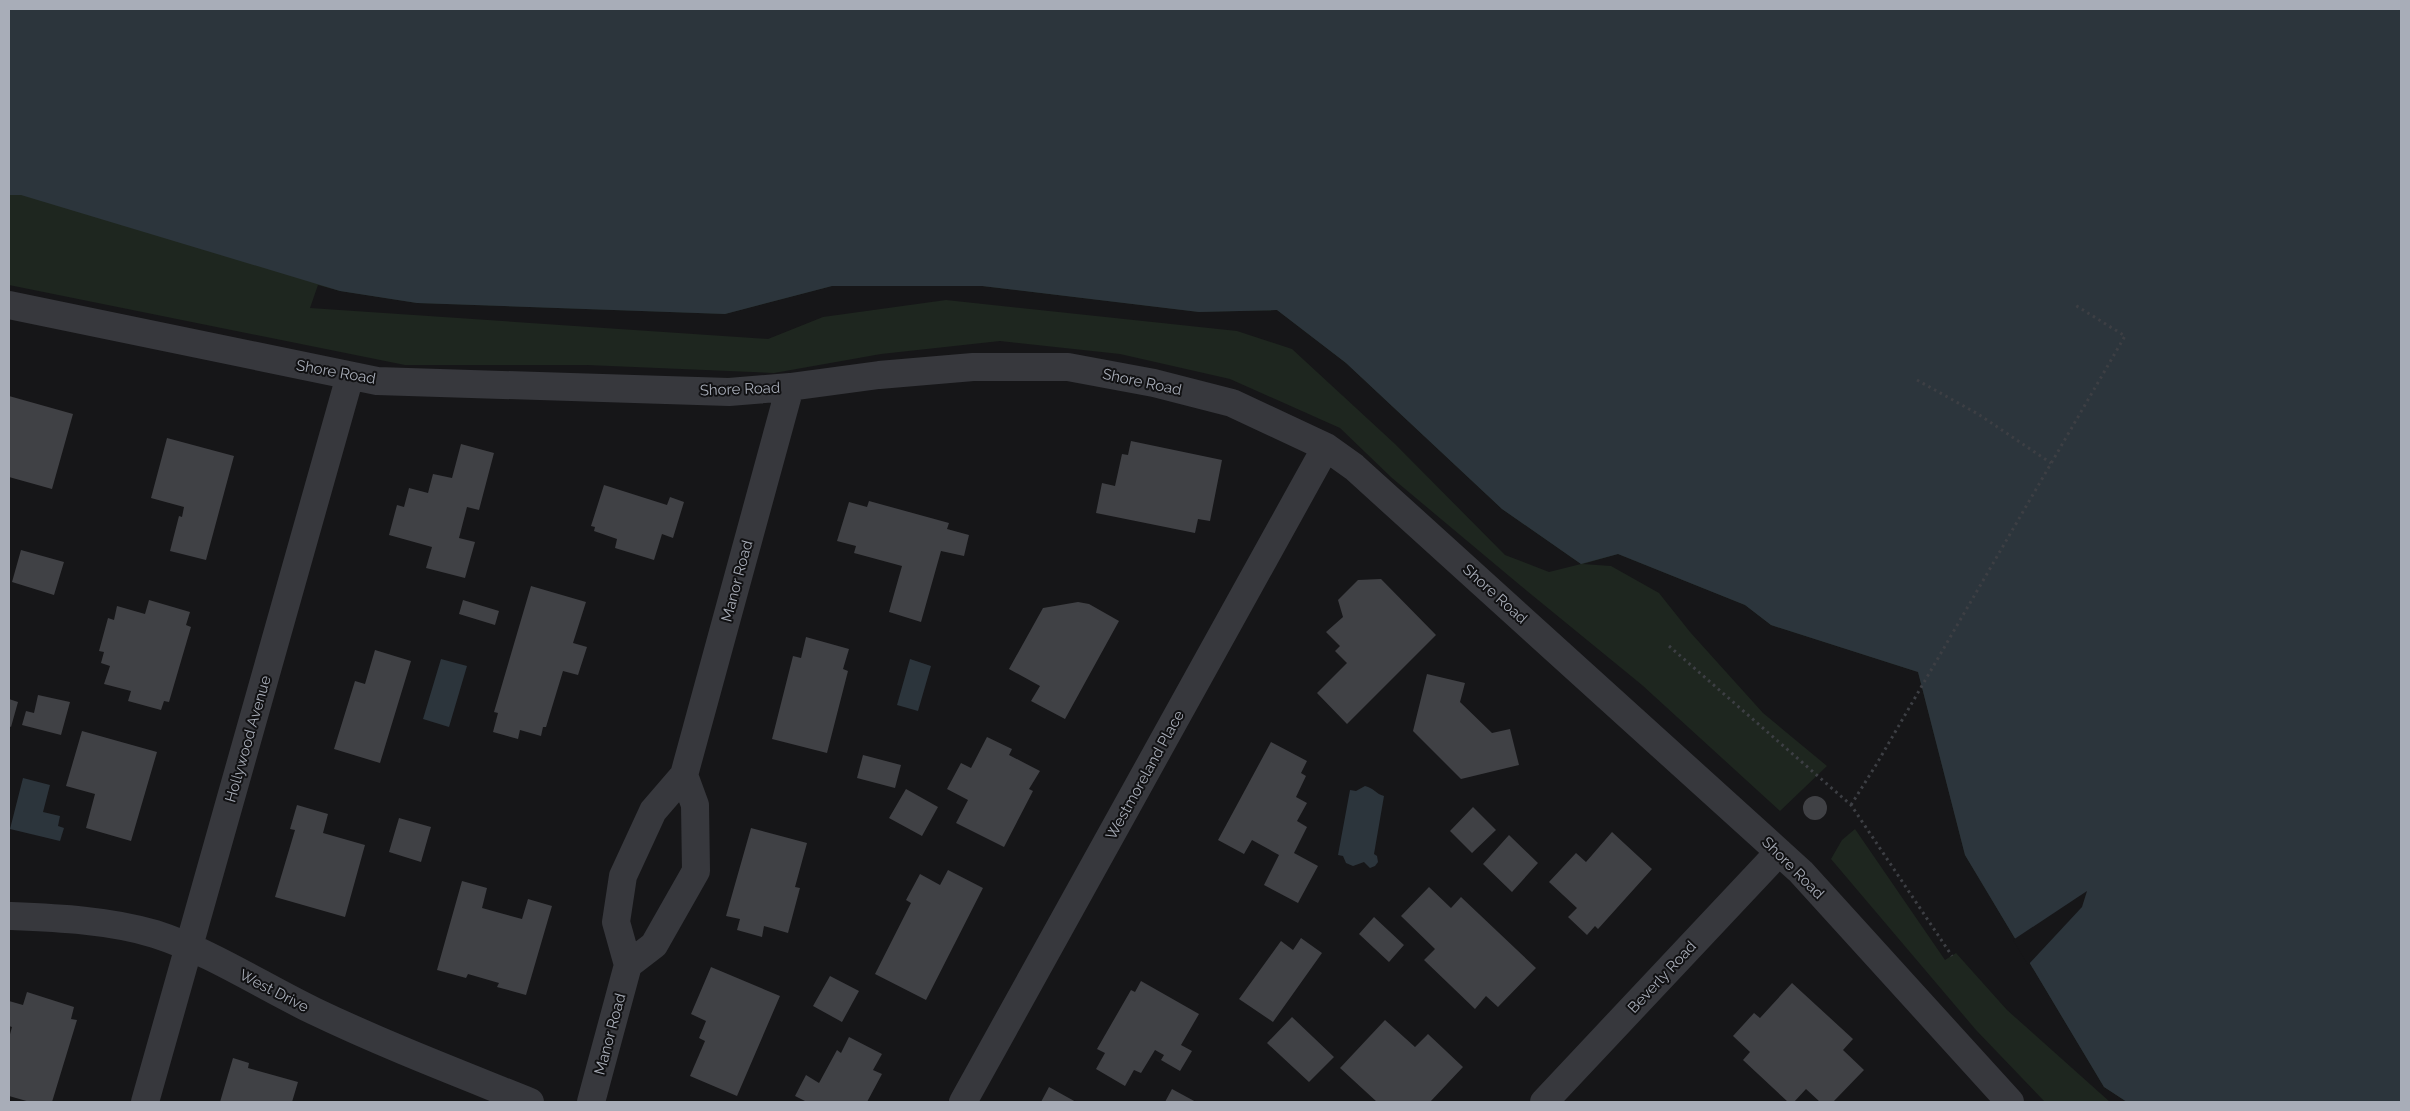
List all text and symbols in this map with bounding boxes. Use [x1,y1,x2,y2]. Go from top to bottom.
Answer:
street label: Shore Road [295,356,377,388]
street label: Shore Road [1101,365,1183,399]
street label: Shore Road [699,379,781,399]
street label: Manor Road [717,538,757,624]
street label: Shore Road [1459,560,1531,628]
street label: Hollywood Avenue [221,673,275,804]
street label: Westmoreland Place [1102,707,1188,843]
street label: Shore Road [1758,833,1828,903]
street label: Beverly Road [1624,937,1700,1017]
street label: West Drive [236,966,312,1016]
street label: Manor Road [590,991,630,1077]

